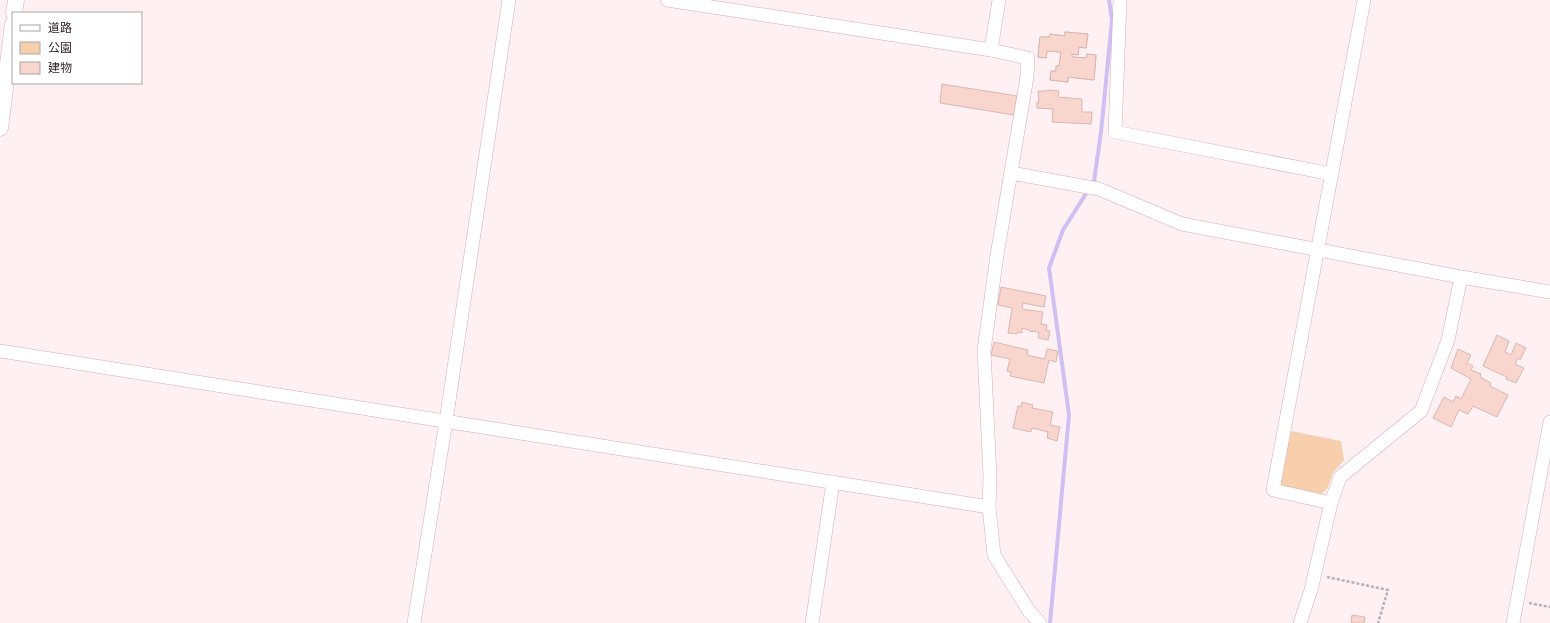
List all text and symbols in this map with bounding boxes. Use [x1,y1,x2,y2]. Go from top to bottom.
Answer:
legend [12,12,142,84]
text: 道路 [48,20,72,35]
text: 公園 [48,40,72,55]
text: 建物 [48,60,72,75]

